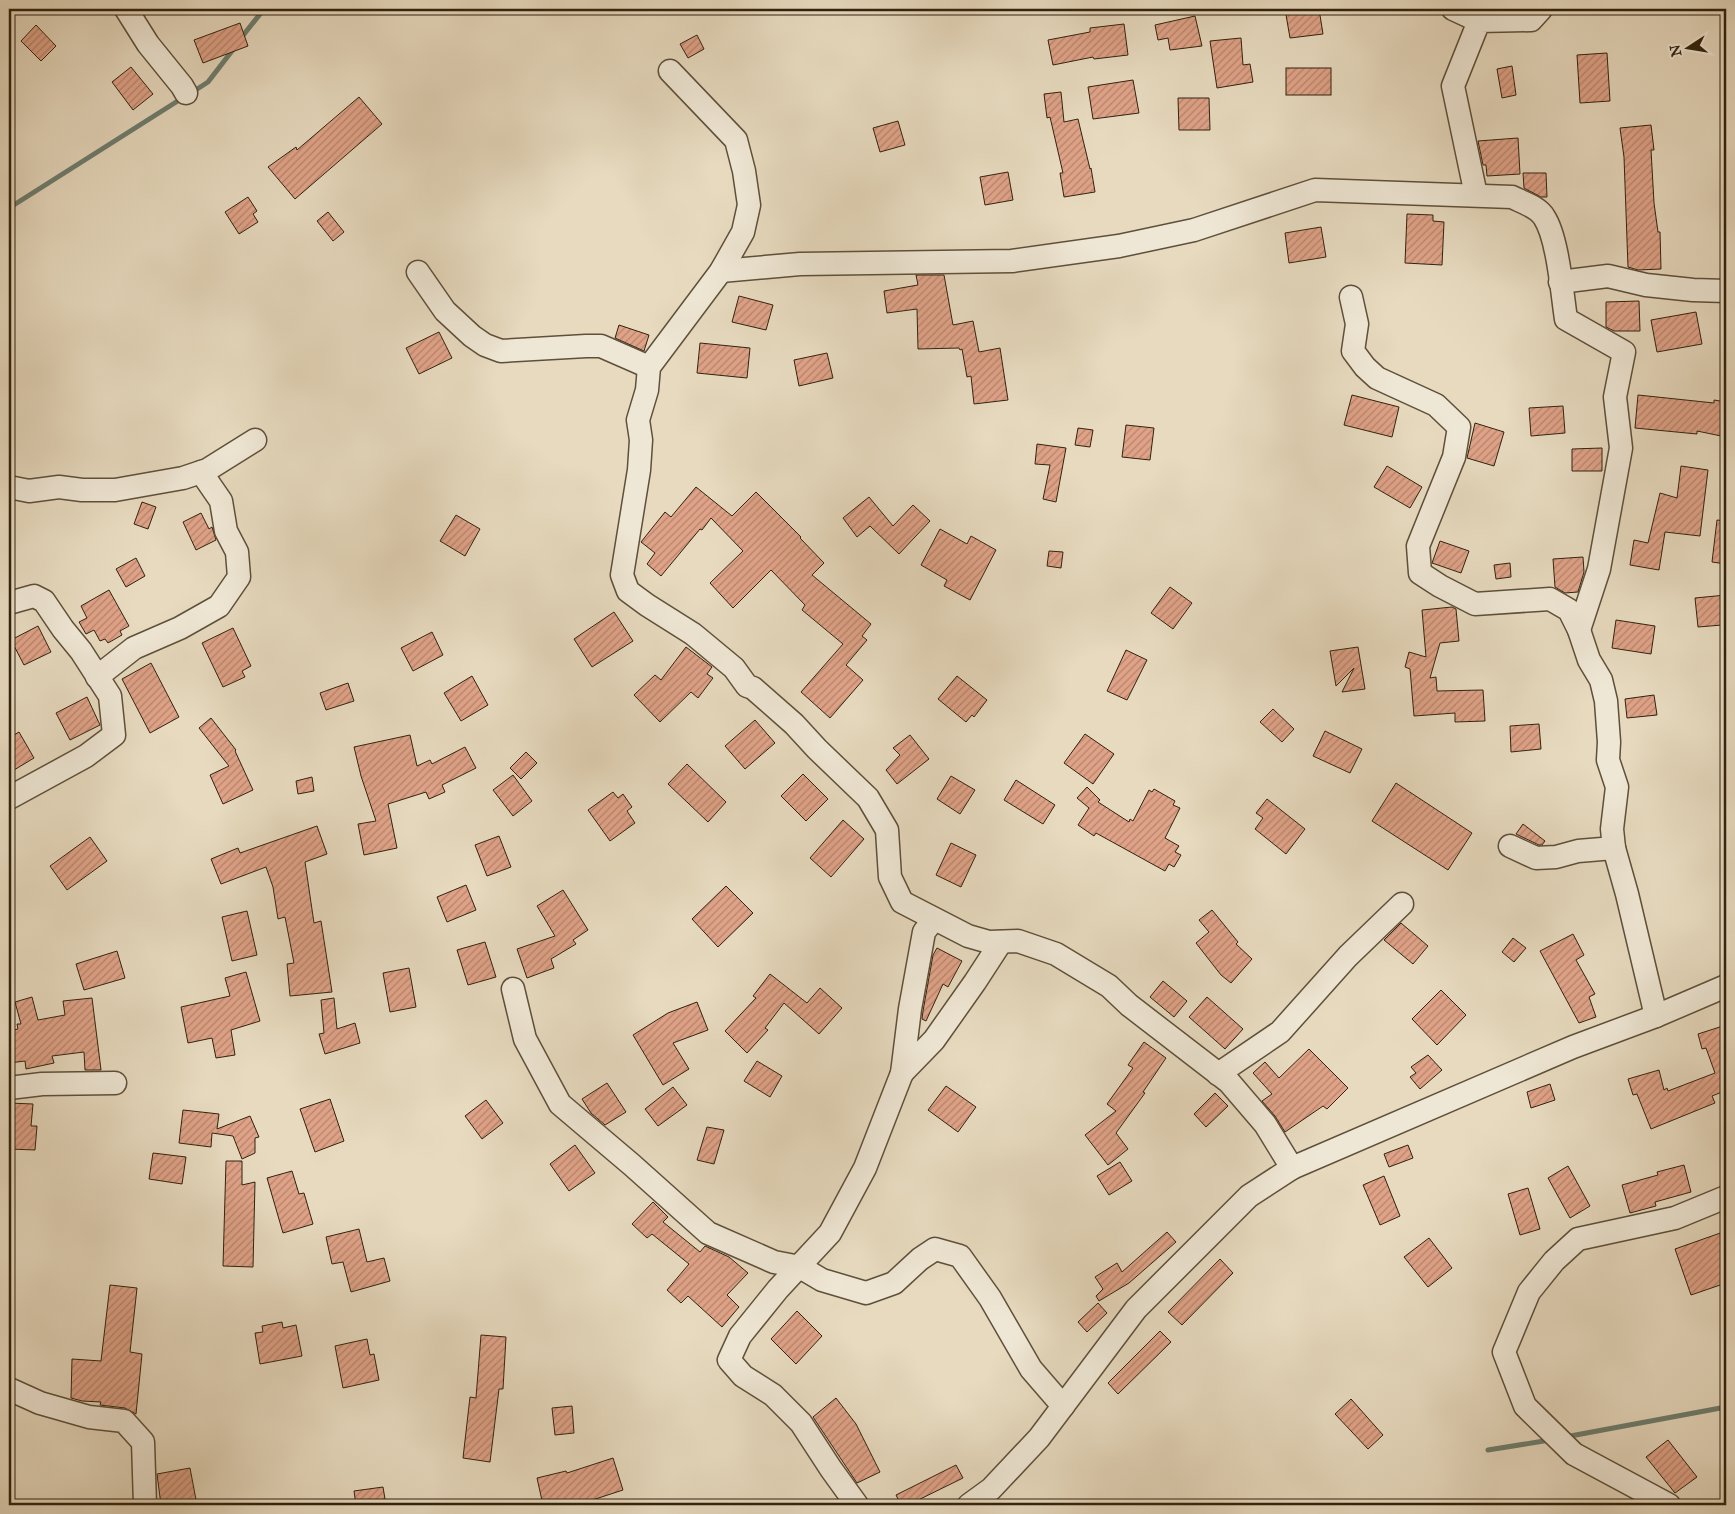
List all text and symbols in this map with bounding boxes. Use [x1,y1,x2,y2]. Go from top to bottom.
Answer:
north arrow [1662,22,1712,72]
text: N [1666,43,1685,58]

